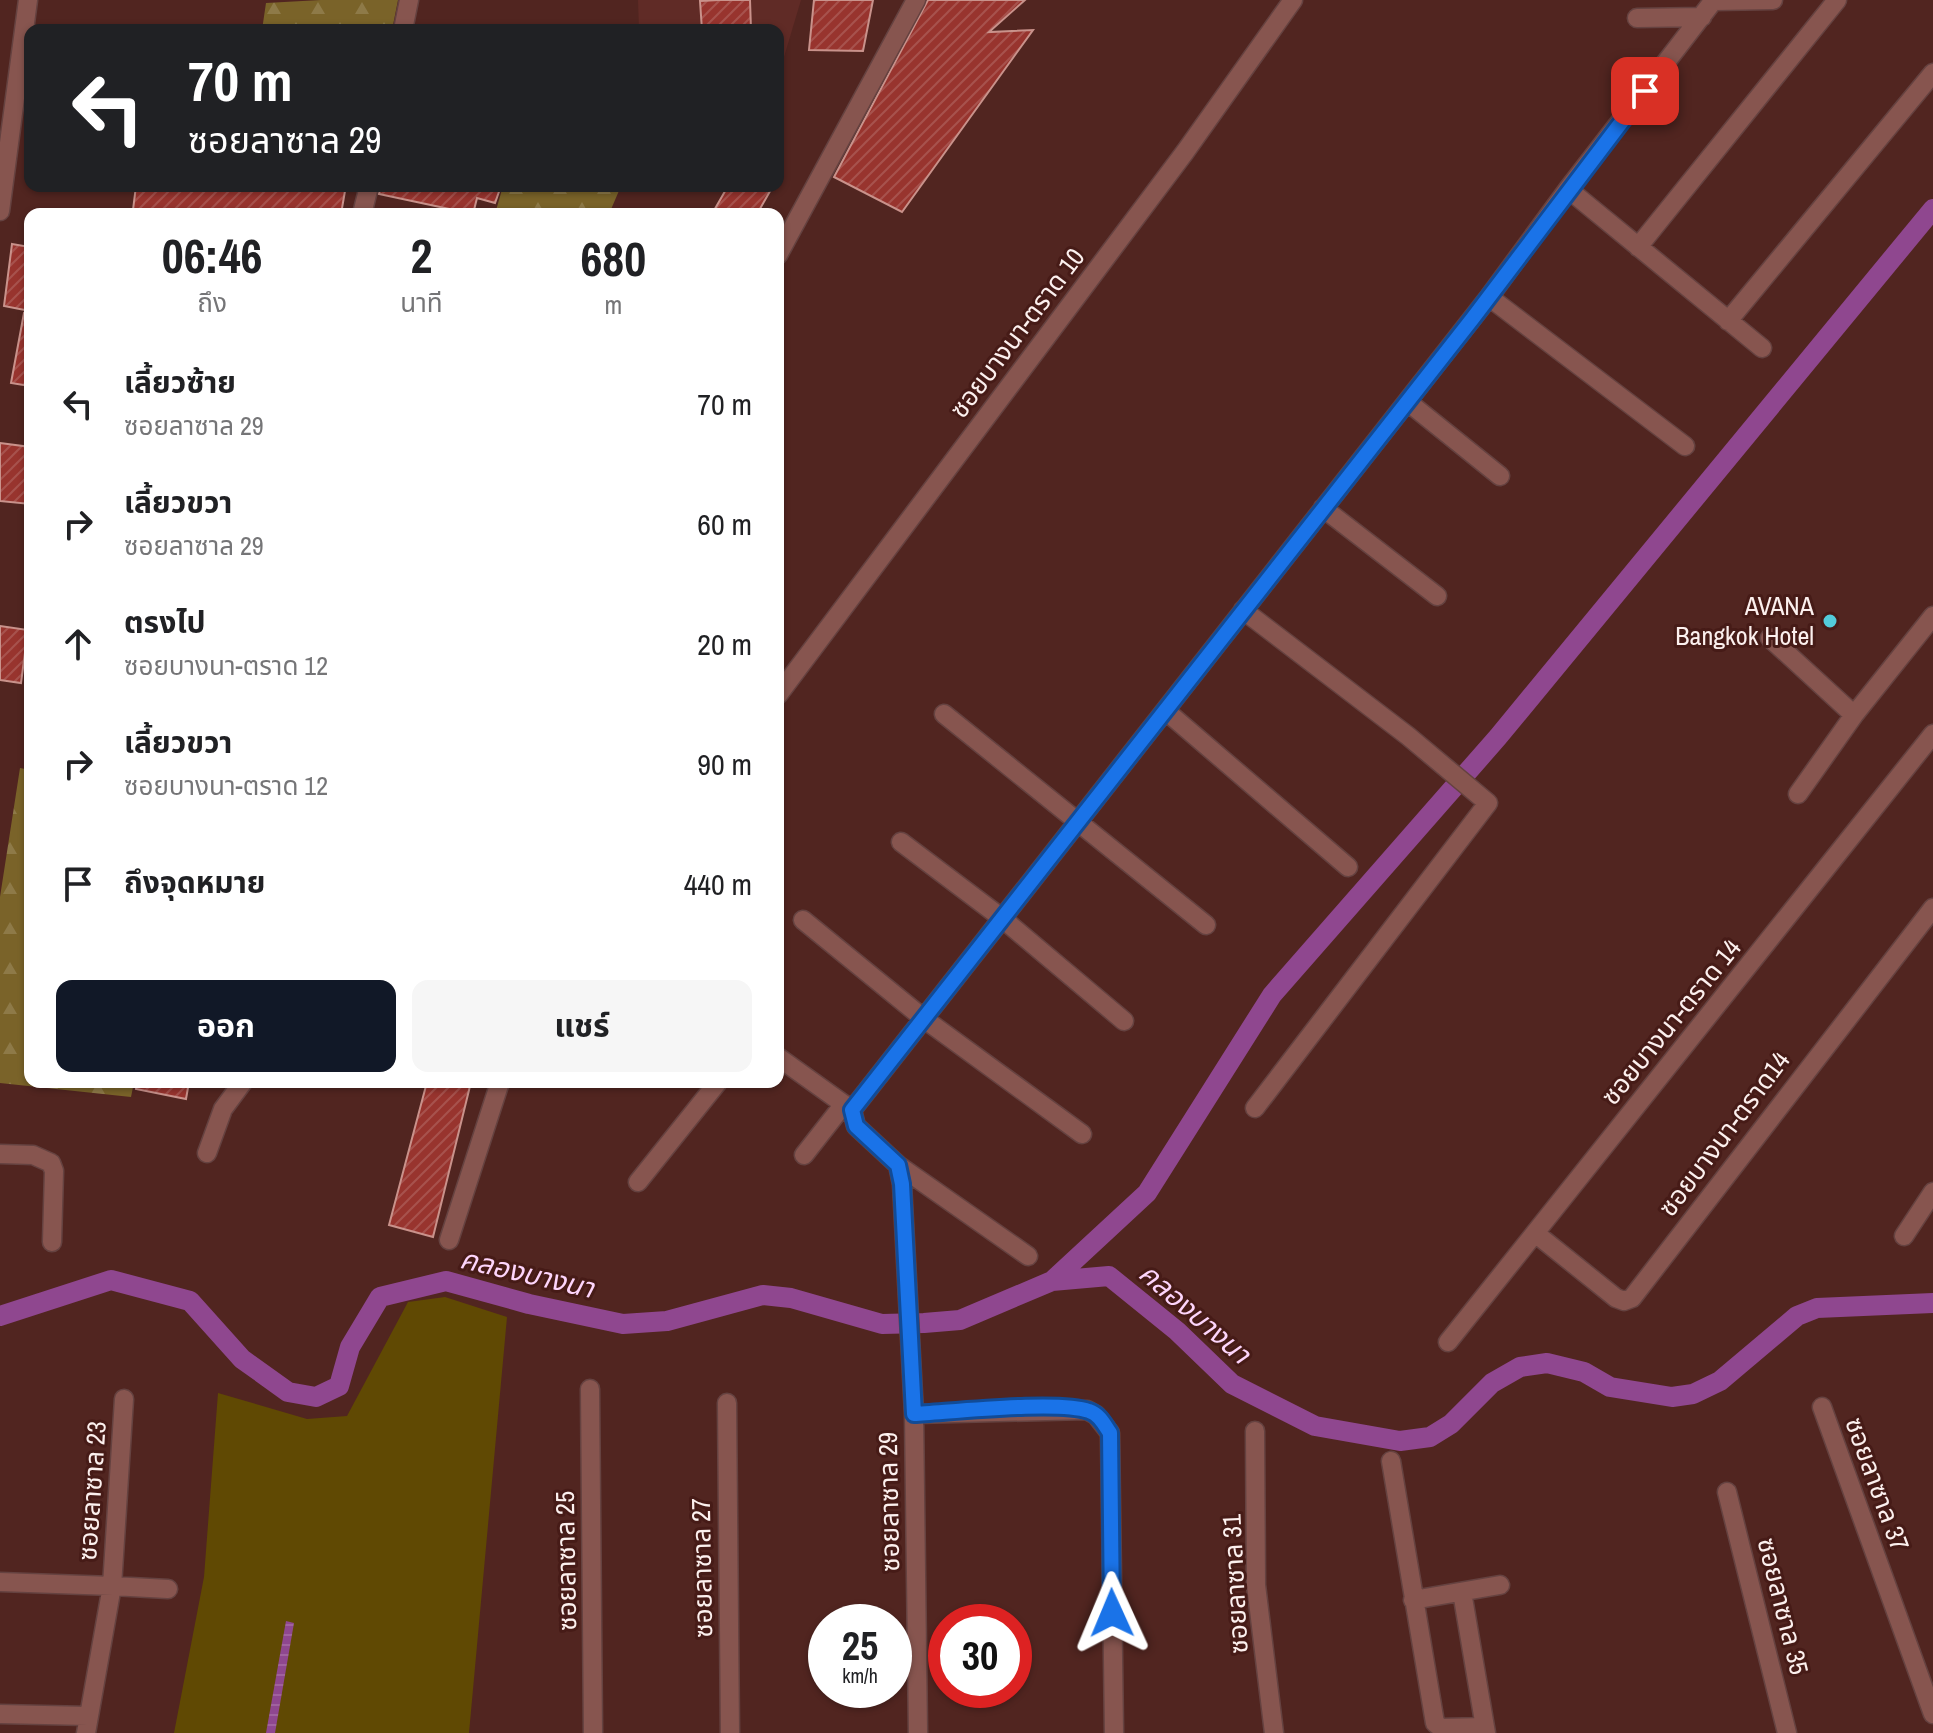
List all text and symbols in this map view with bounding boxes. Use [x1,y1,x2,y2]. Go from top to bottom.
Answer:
text: 70 m [188,43,293,118]
icon: left [56,56,160,160]
pin [1611,57,1679,125]
icon: arrive [1623,69,1667,113]
text: ซอยลาซาล 29 [188,116,381,164]
text: 06:46 [162,223,262,288]
text: 2 [411,223,432,288]
text: 680 [580,226,646,291]
street label: ซอยบางนา-ตราด 10 [941,241,1092,425]
text: ถึง [197,285,227,320]
text: นาที [400,285,443,320]
text: m [604,287,622,322]
text: เลี้ยวซ้าย [124,362,236,402]
icon: left [56,382,100,426]
text: 70 m [697,384,752,424]
text: ซอยลาซาล 29 [124,408,264,443]
text: เลี้ยวขวา [124,482,232,522]
icon: right [56,502,100,546]
text: 60 m [697,504,752,544]
text: ซอยลาซาล 29 [124,528,264,563]
place label: AVANA Bangkok Hotel [1675,588,1815,653]
text: ตรงไป [124,602,206,642]
marker: AVANA Bangkok Hotel [1821,612,1839,630]
icon: ahead [56,622,100,666]
text: 20 m [697,624,752,664]
text: ซอยบางนา-ตราด 12 [124,648,328,683]
text: เลี้ยวขวา [124,722,232,762]
icon: right [56,742,100,786]
text: 90 m [697,744,752,784]
text: ซอยบางนา-ตราด 12 [124,768,328,803]
icon: arrive [56,862,100,906]
text: ถึงจุดหมาย [124,862,265,902]
text: 440 m [684,864,752,904]
street label: ซอยบางนา-ตราด 14 [1593,931,1749,1112]
button: ออก [56,980,396,1072]
button: แชร์ [412,980,752,1072]
street label: ซอยบางนา-ตราด14 [1650,1044,1797,1223]
water label: คลองบางนา [456,1239,599,1307]
water label: คลองบางนา [1131,1254,1260,1373]
street label: ซอยลาซาล 37 [1837,1412,1918,1555]
street label: ซอยลาซาล 23 [69,1420,114,1562]
street label: ซอยลาซาล 29 [870,1432,907,1572]
street label: ซอยลาซาล 25 [547,1491,584,1631]
street label: ซอยลาซาล 27 [683,1498,720,1638]
street label: ซอยลาซาล 31 [1213,1513,1256,1655]
street label: ซอยลาซาล 35 [1750,1534,1817,1678]
position arrow [1070,1571,1154,1655]
speed limit sign: 30 [928,1604,1032,1708]
text: 25 [842,1619,878,1672]
text: km/h [842,1662,878,1689]

